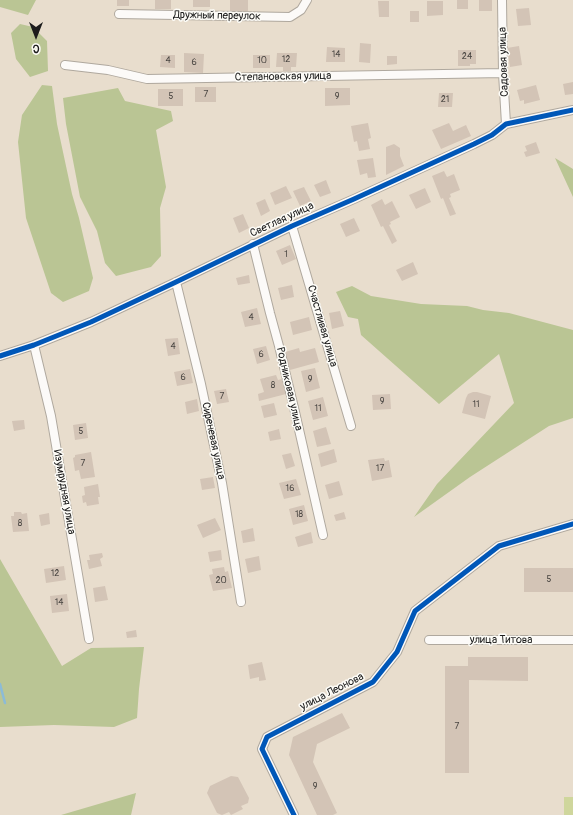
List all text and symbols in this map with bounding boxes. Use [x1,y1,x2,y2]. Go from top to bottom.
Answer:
street label: Дружный переулок [173,9,261,23]
north arrow [16,16,56,56]
street label: Садовая улица [496,27,512,97]
text: С [33,42,39,55]
house number: 14 [332,50,340,60]
house number: 24 [462,52,472,62]
house number: 12 [282,55,290,65]
house number: 4 [165,56,171,66]
house number: 10 [257,56,267,66]
house number: 6 [191,58,197,68]
street label: Степановская улица [235,70,331,84]
house number: 7 [204,90,208,100]
house number: 5 [169,92,173,102]
house number: 9 [335,92,339,102]
house number: 21 [441,95,449,105]
street label: Светлая улица [248,199,316,241]
house number: 1 [284,250,288,260]
street label: Счастливая улица [304,284,340,368]
house number: 4 [248,313,254,323]
house number: 4 [170,342,176,352]
street label: Родниковая улица [273,346,305,432]
house number: 6 [258,350,264,360]
house number: 6 [180,373,186,383]
house number: 9 [308,375,312,385]
house number: 8 [271,381,275,391]
house number: 7 [220,392,224,402]
house number: 9 [380,397,384,407]
house number: 11 [472,400,480,410]
street label: Сиреневая улица [198,401,228,481]
house number: 11 [314,404,322,414]
house number: 5 [79,427,83,437]
street label: Изумрудная улица [50,449,78,535]
house number: 7 [81,459,85,469]
house number: 17 [376,464,384,474]
house number: 16 [286,484,294,494]
house number: 18 [295,510,303,520]
house number: 8 [18,519,22,529]
house number: 12 [51,569,59,579]
house number: 5 [547,575,551,585]
house number: 20 [215,576,227,586]
house number: 14 [55,598,63,608]
street label: улица Титова [470,633,532,647]
street label: улица Леонова [298,670,366,714]
house number: 7 [455,722,459,732]
house number: 9 [313,782,317,792]

